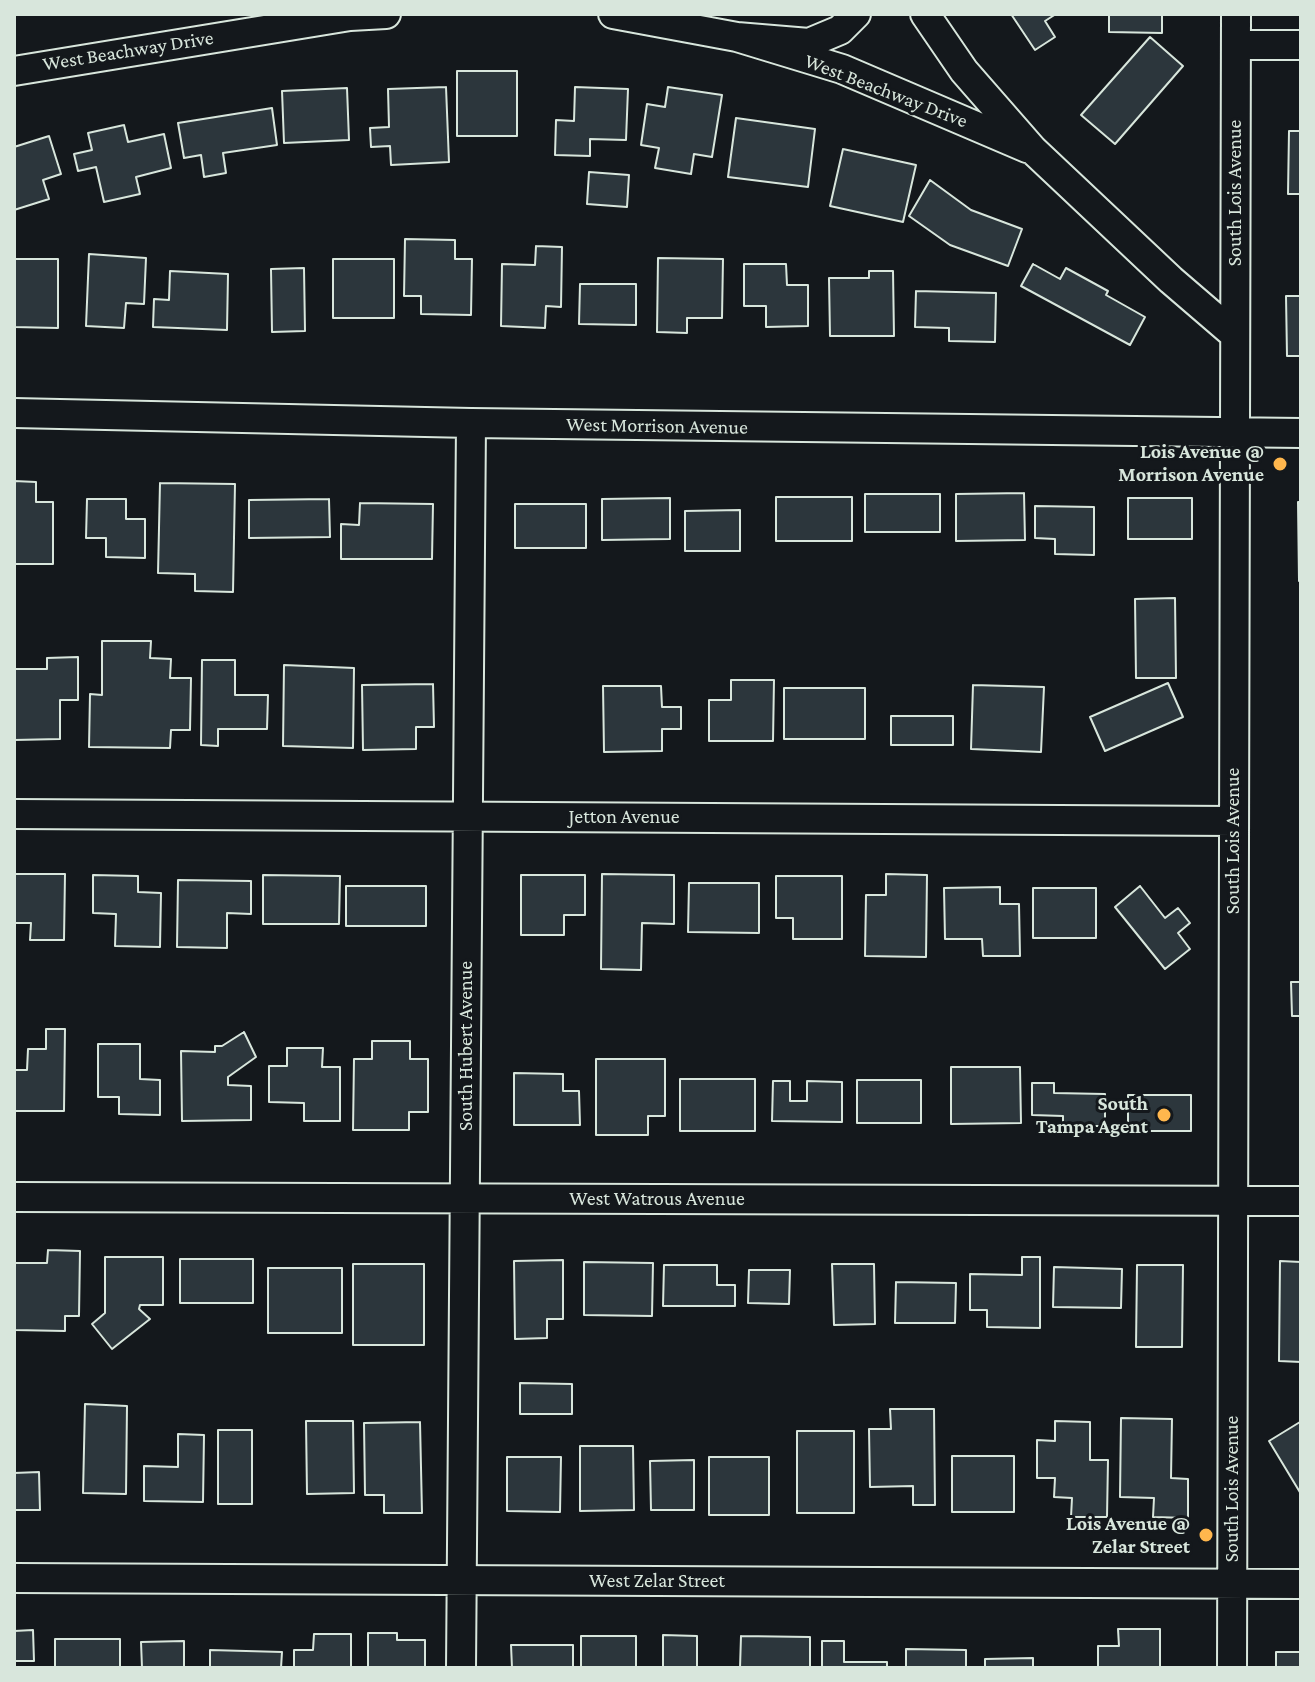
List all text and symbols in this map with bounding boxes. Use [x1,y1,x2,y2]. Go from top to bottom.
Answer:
street label: West Beachway Drive [41,26,215,76]
street label: West Beachway Drive [801,49,971,133]
street label: South Lois Avenue [1223,120,1247,266]
street label: West Morrison Avenue [566,412,748,440]
place label: Lois Avenue @ Morrison Avenue [1118,440,1264,487]
marker: Lois Avenue @ Morrison Avenue [1271,455,1289,473]
street label: South Lois Avenue [1221,768,1245,914]
street label: Jetton Avenue [568,805,680,829]
street label: South Hubert Avenue [454,961,478,1131]
place label: South Tampa Agent [1036,1092,1148,1139]
marker: South Tampa Agent [1155,1106,1173,1124]
street label: West Watrous Avenue [569,1187,745,1211]
street label: South Lois Avenue [1220,1416,1244,1562]
place label: Lois Avenue @ Zelar Street [1066,1512,1190,1559]
marker: Lois Avenue @ Zelar Street [1197,1526,1215,1544]
street label: West Zelar Street [589,1569,725,1593]

